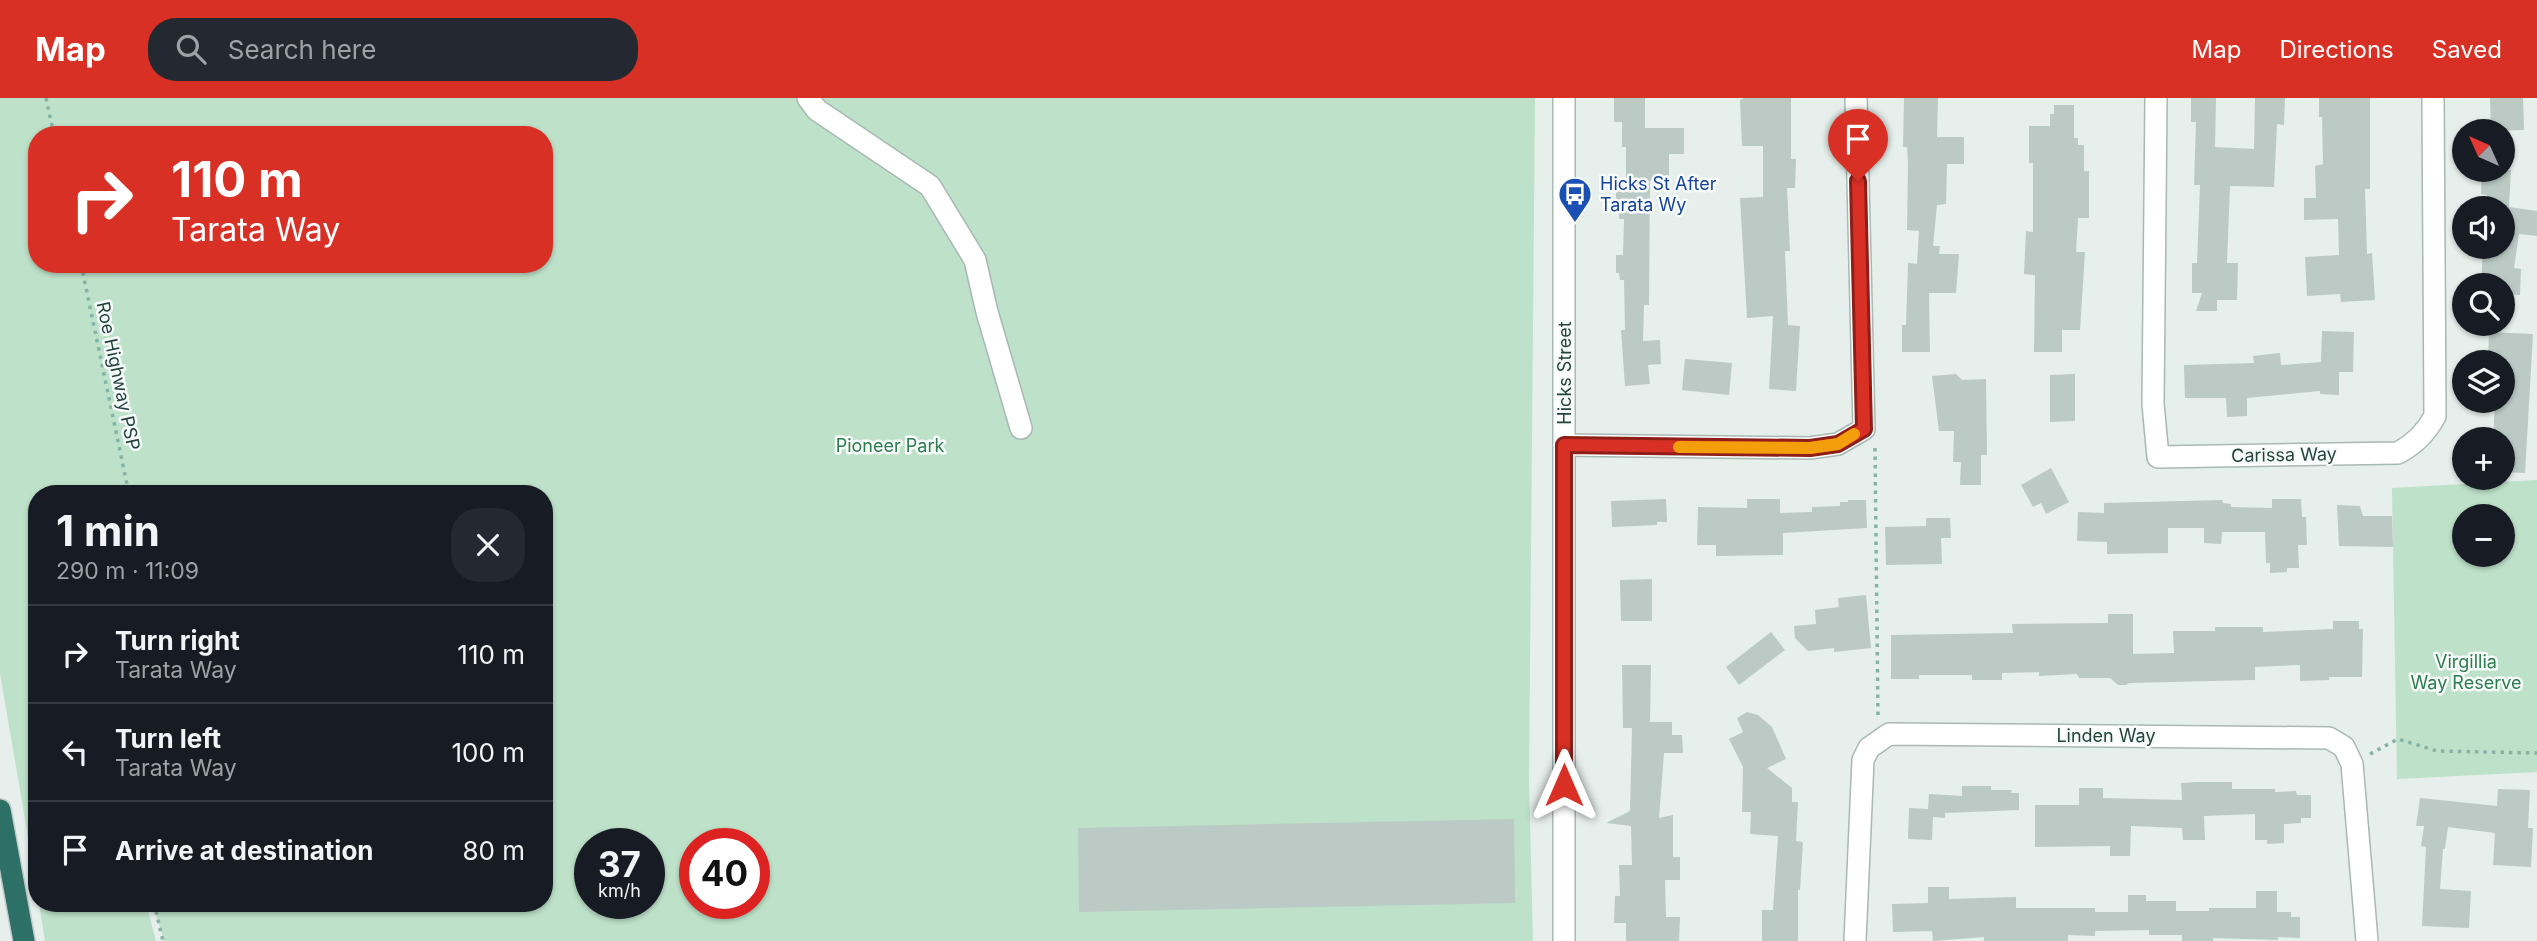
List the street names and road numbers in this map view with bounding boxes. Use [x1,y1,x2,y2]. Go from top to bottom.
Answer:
street label: Roe Highway PSP [92,300,144,452]
street label: Hicks Street [1554,321,1575,425]
street label: Carissa Way [2231,443,2337,466]
street label: Linden Way [2056,725,2156,746]

